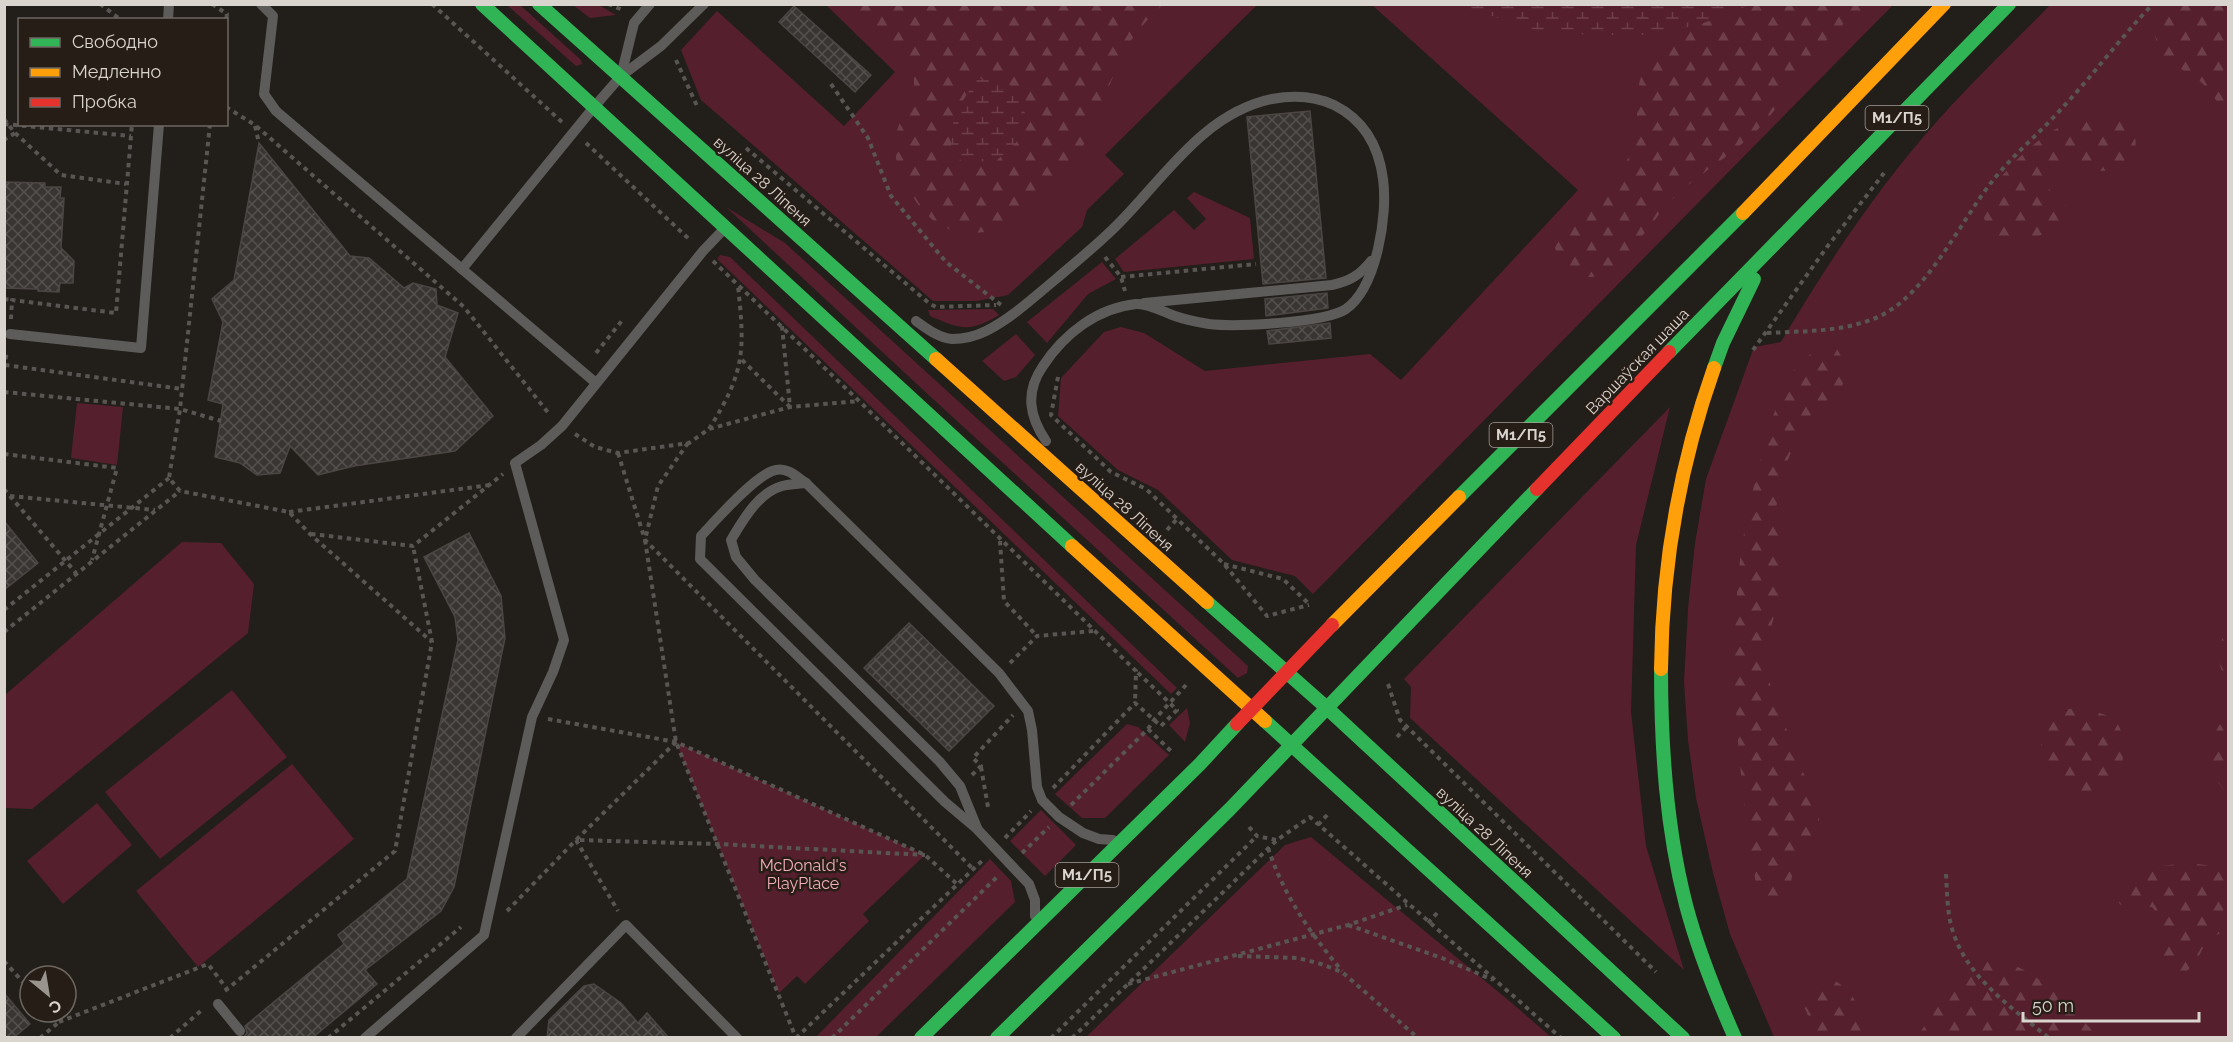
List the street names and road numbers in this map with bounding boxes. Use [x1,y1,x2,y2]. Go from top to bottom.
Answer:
road number: М1/П5 [1866,106,1928,130]
street label: вуліца 28 Ліпеня [710,132,815,230]
street label: Варшаўская шаша [1582,304,1693,418]
road number: М1/П5 [1490,423,1552,447]
street label: вуліца 28 Ліпеня [1072,457,1177,555]
street label: вуліца 28 Ліпеня [1432,783,1537,882]
road number: М1/П5 [1056,863,1118,887]

